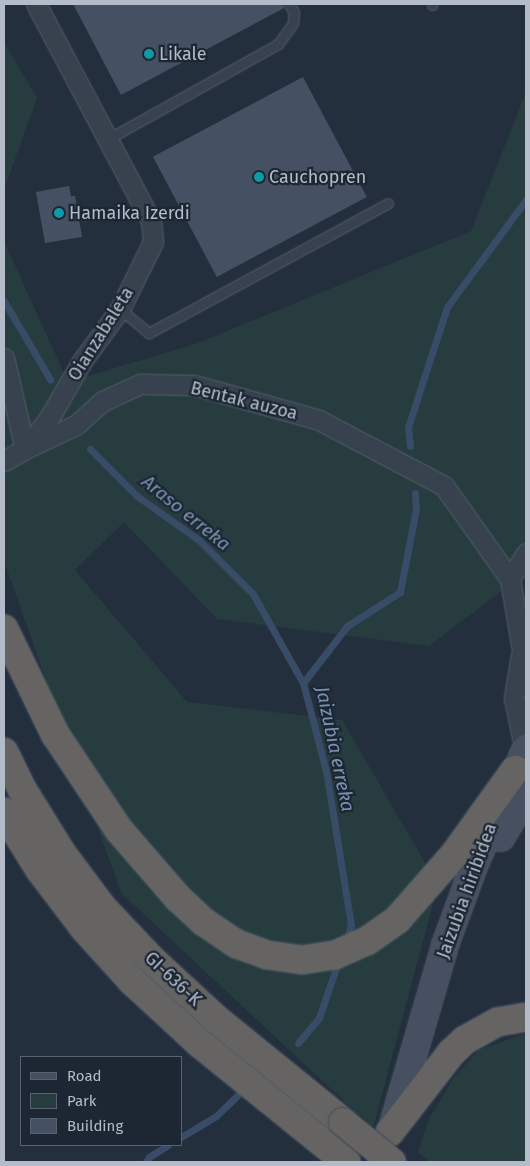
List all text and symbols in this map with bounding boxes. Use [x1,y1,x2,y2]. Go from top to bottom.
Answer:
place label: Likale [159,43,207,65]
marker: Likale [143,48,155,60]
place label: Cauchopren [269,166,366,188]
marker: Cauchopren [253,171,265,183]
place label: Hamaika Izerdi [69,202,190,224]
marker: Hamaika Izerdi [53,207,65,219]
street label: Oianzabaleta [64,283,138,385]
street label: Bentak auzoa [188,377,300,425]
water label: Araso erreka [137,470,235,556]
water label: Jaizubia erreka [311,684,359,814]
street label: Jaizubia hiribidea [432,820,502,962]
street label: GI-636-K [140,947,206,1011]
legend [20,1056,182,1146]
text: Road [67,1067,102,1085]
text: Park [67,1092,97,1110]
text: Building [67,1117,123,1135]

